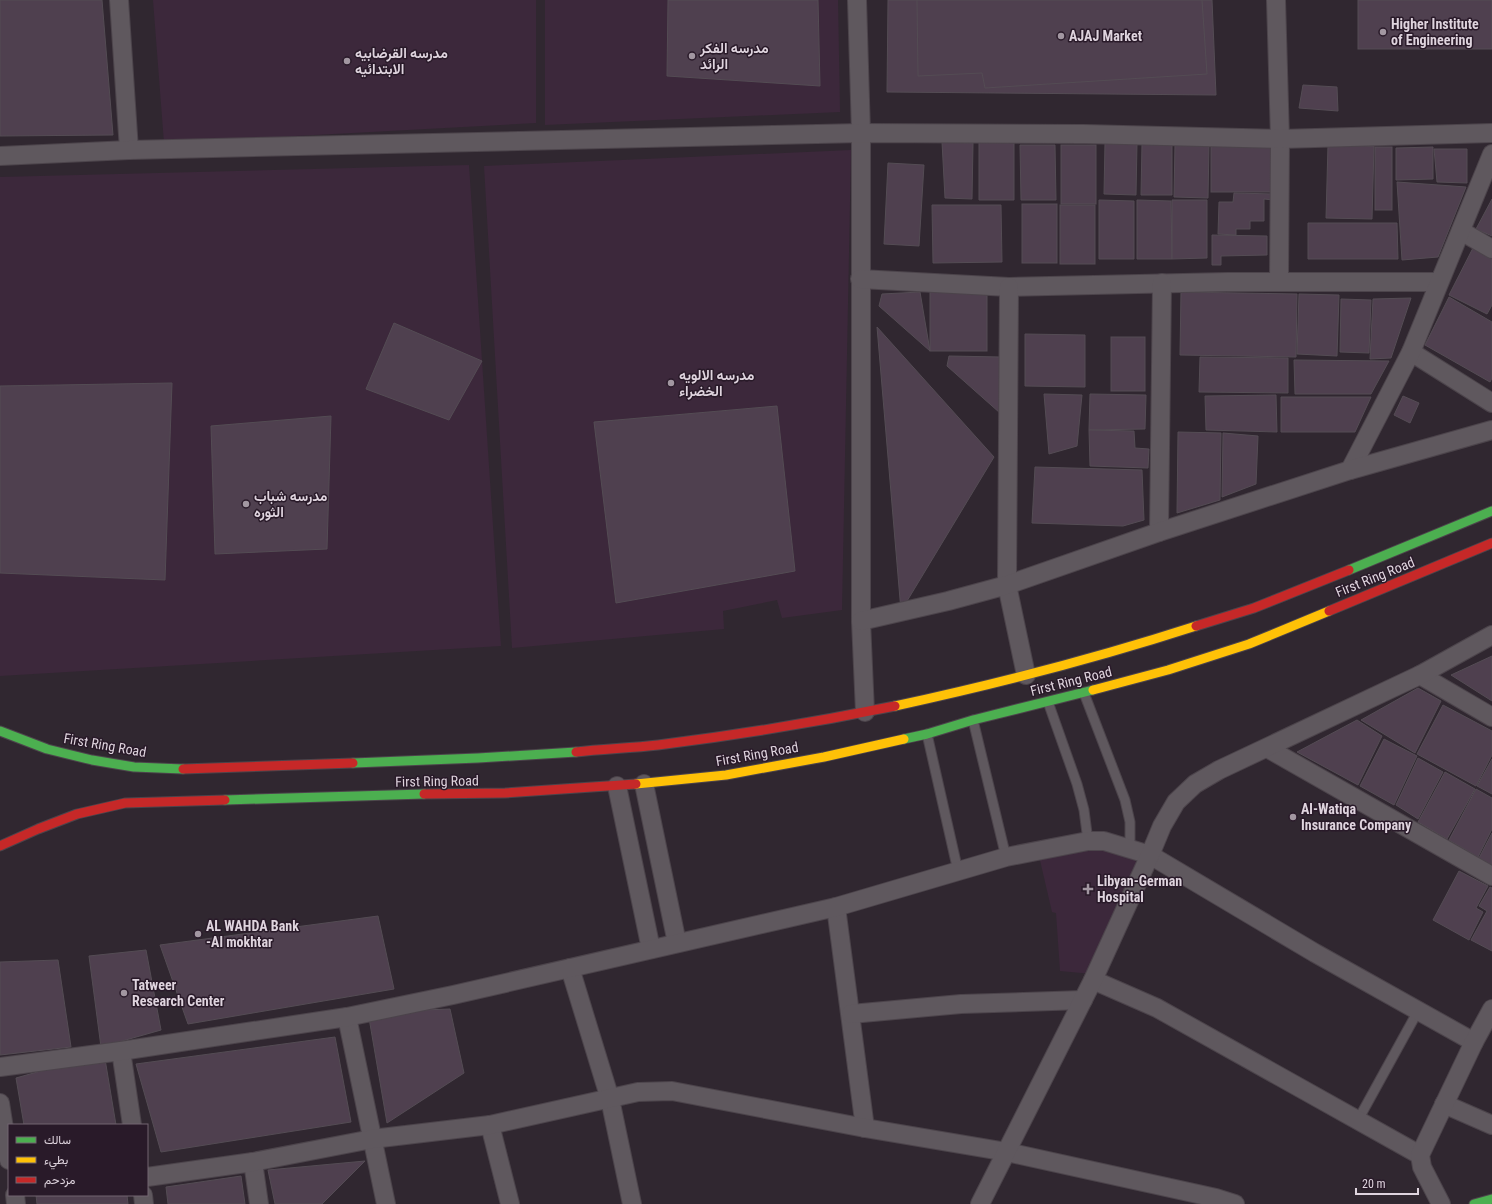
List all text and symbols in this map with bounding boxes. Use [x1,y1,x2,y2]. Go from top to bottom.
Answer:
place label: Higher Institute of Engineering [1391,16,1479,48]
marker: Higher Institute of Engineering [1378,27,1388,37]
place label: AJAJ Market [1069,28,1142,44]
marker: AJAJ Market [1056,31,1066,41]
place label: مدرسه الفكر الرائد [699,40,769,73]
place label: مدرسه القرضابيه الابتدائيه [355,45,448,78]
marker: مدرسه الفكر الرائد [687,51,697,61]
marker: مدرسه القرضابيه الابتدائيه [342,56,352,66]
place label: مدرسه الالويه الخضراء [679,367,755,400]
marker: مدرسه الالويه الخضراء [666,378,676,388]
place label: مدرسه شباب الثوره [254,488,328,521]
marker: مدرسه شباب الثوره [241,499,251,509]
street label: First Ring Road [1333,554,1417,600]
street label: First Ring Road [1029,663,1113,699]
street label: First Ring Road [62,730,148,760]
street label: First Ring Road [714,739,800,769]
street label: First Ring Road [395,772,479,790]
place label: Al-Watiqa Insurance Company [1301,801,1412,833]
marker: Al-Watiqa Insurance Company [1288,812,1298,822]
place label: Libyan-German Hospital [1097,873,1182,905]
marker: Libyan-German Hospital [1082,883,1094,895]
place label: AL WAHDA Bank -Al mokhtar [206,918,299,950]
marker: AL WAHDA Bank -Al mokhtar [193,929,203,939]
place label: Tatweer Research Center [132,977,225,1009]
marker: Tatweer Research Center [119,988,129,998]
legend [8,1124,148,1196]
text: سالك [44,1133,71,1147]
text: بطيء [44,1153,68,1170]
scale bar [1356,1170,1418,1196]
text: مزدحم [44,1173,75,1188]
text: 20 m [1362,1177,1386,1191]

